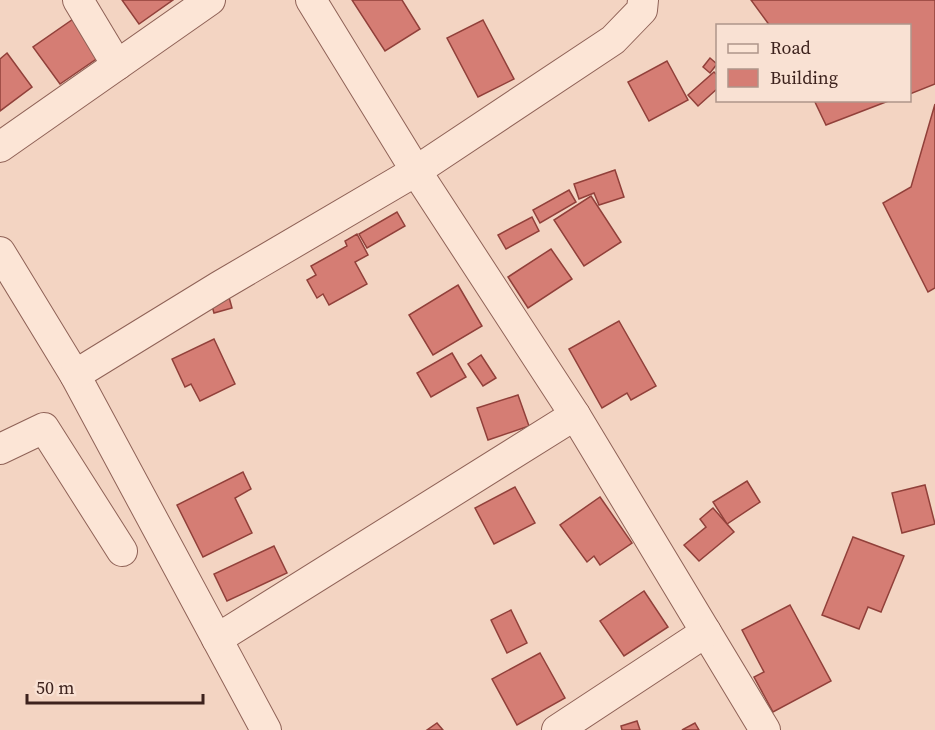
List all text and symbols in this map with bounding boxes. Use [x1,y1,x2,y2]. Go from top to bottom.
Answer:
legend [716,24,911,102]
text: Road [770,35,811,60]
text: Building [770,65,838,90]
scale bar [27,667,202,705]
text: 50 m [36,675,74,700]

